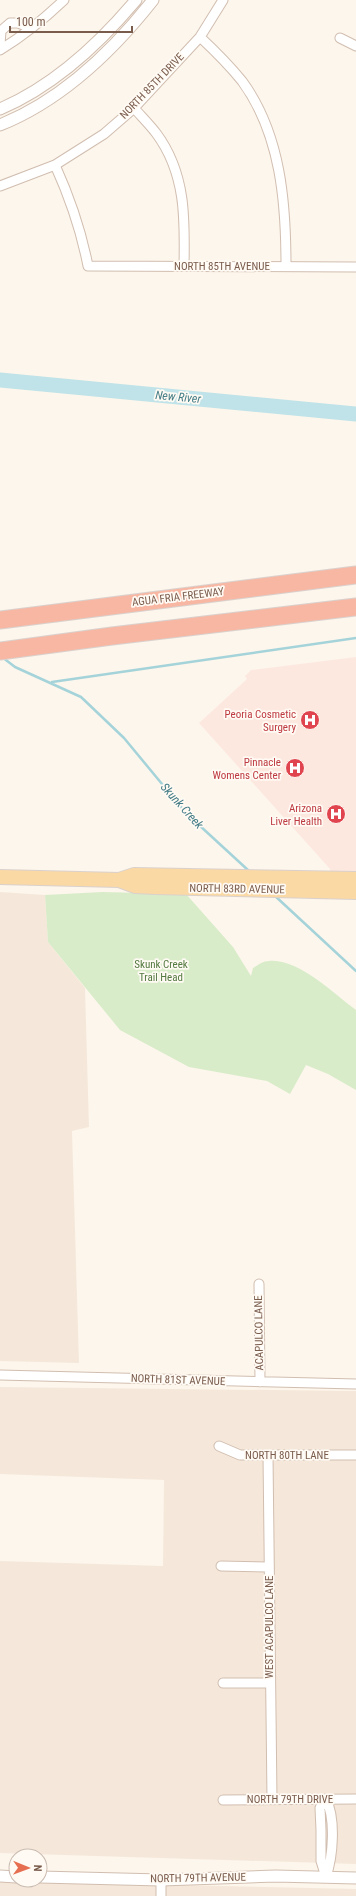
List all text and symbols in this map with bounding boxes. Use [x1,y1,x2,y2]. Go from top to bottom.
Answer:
scale bar [10,8,132,34]
text: 100 m [16,15,46,29]
street label: NORTH 85TH DRIVE [117,50,187,122]
street label: NORTH 85TH AVENUE [174,260,270,273]
water label: New River [155,388,202,406]
street label: AGUA FRIA FREEWAY [131,585,225,609]
place label: Peoria Cosmetic Surgery [225,708,296,734]
hospital icon: Peoria Cosmetic Surgery [299,709,321,731]
place label: Pinnacle Womens Center [212,756,282,782]
hospital icon: Pinnacle Womens Center [284,757,306,779]
water label: Skunk Creek [158,780,207,832]
place label: Arizona Liver Health [270,802,322,828]
hospital icon: Arizona Liver Health [325,803,347,825]
street label: NORTH 83RD AVENUE [189,882,285,896]
park label: Skunk Creek Trail Head [134,958,188,984]
street label: ACAPULCO LANE [252,1295,266,1371]
street label: NORTH 81ST AVENUE [131,1372,226,1388]
street label: NORTH 80TH LANE [245,1449,329,1462]
street label: WEST ACAPULCO LANE [263,1575,276,1678]
street label: NORTH 79TH DRIVE [247,1793,334,1806]
north arrow [8,1848,48,1888]
text: N [31,1865,44,1872]
street label: NORTH 79TH AVENUE [150,1871,247,1885]

